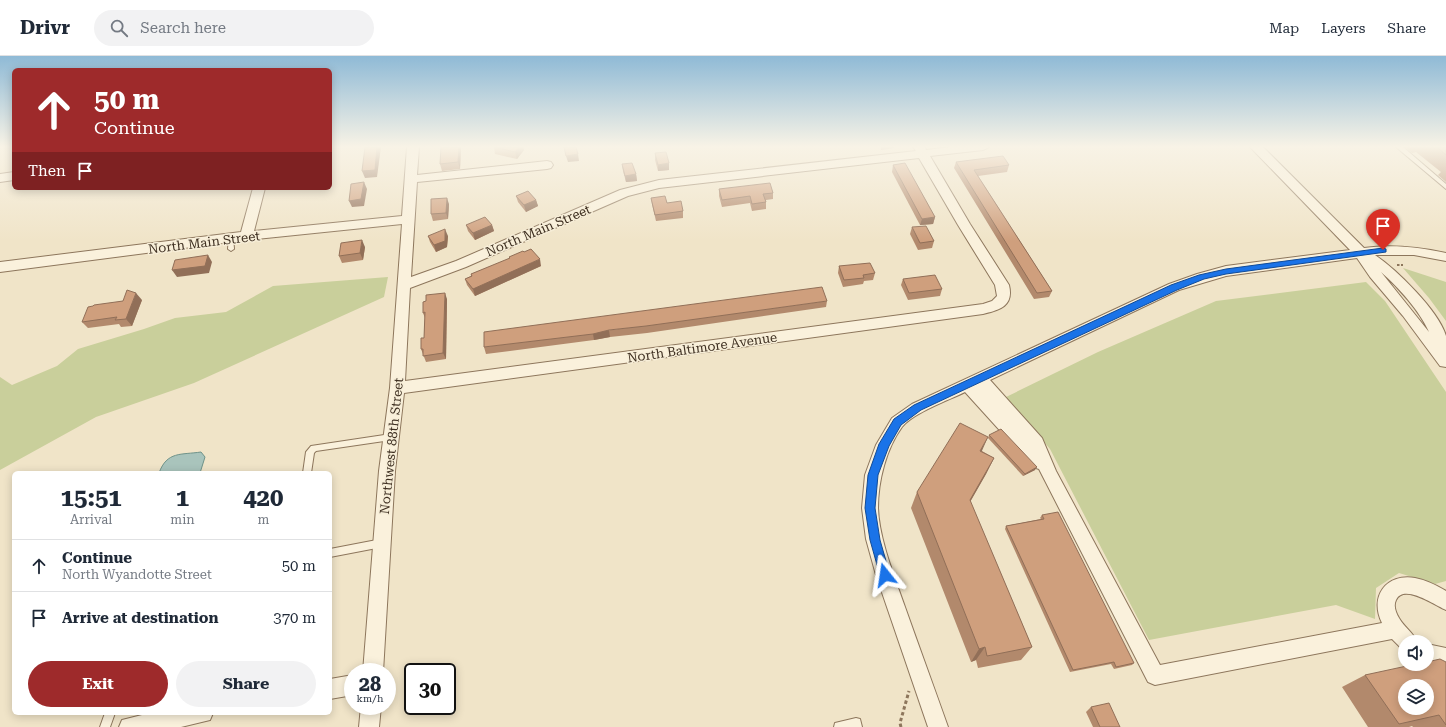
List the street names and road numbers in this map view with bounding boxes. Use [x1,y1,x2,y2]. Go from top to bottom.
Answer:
street label: North Main Street [483,201,593,259]
street label: North Main Street [147,228,261,257]
street label: North Baltimore Avenue [626,330,778,365]
street label: Northwest 88th Street [377,377,406,515]

